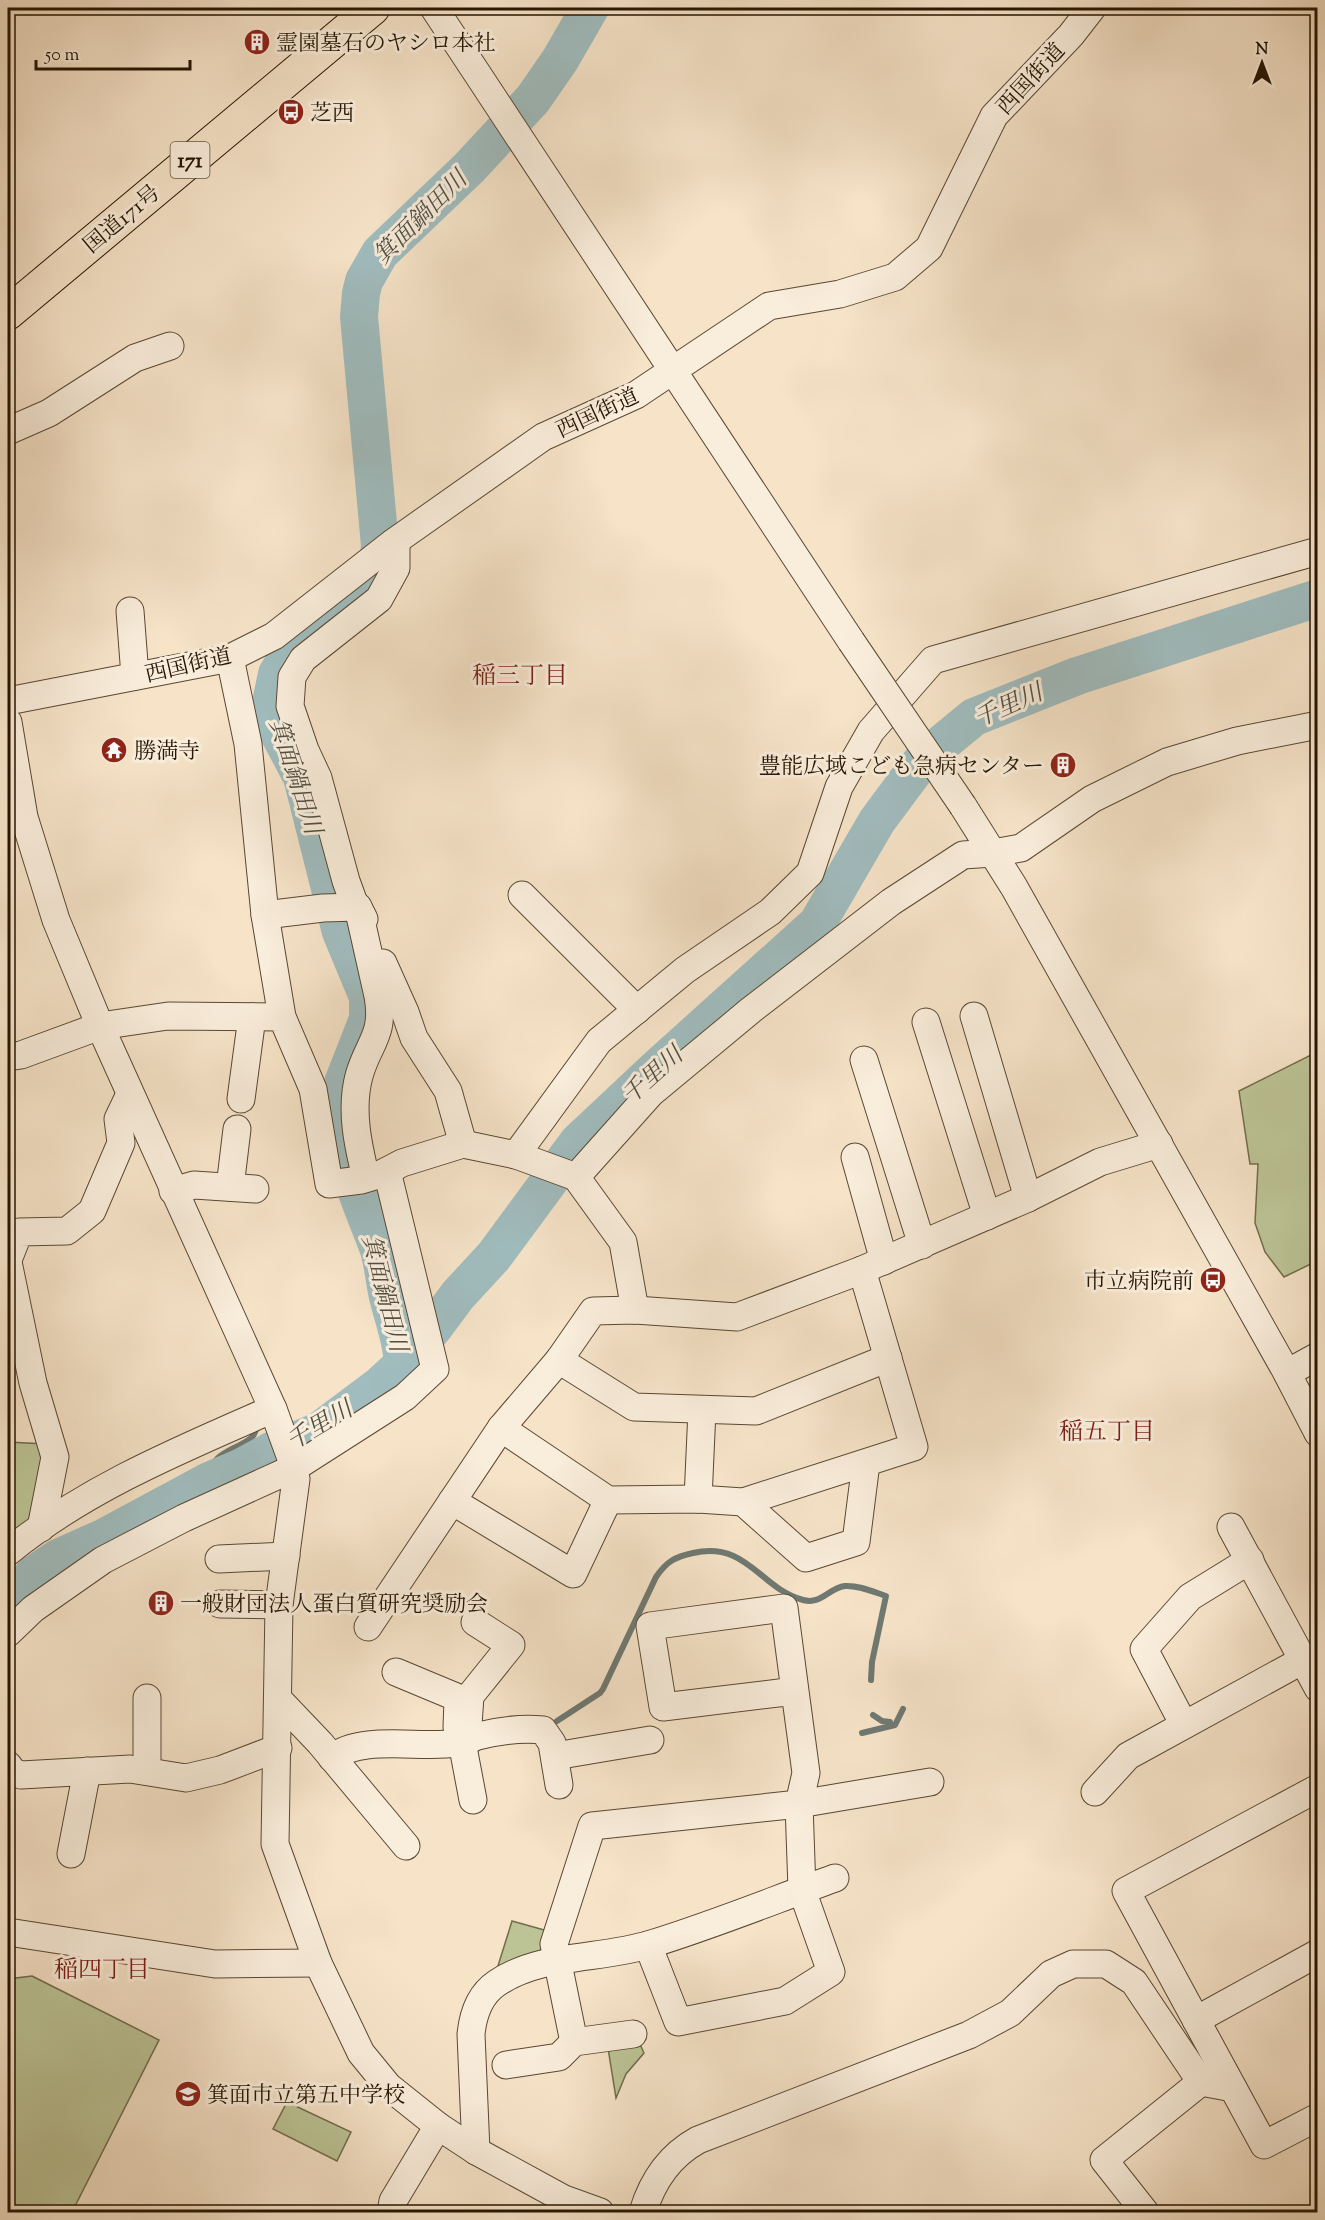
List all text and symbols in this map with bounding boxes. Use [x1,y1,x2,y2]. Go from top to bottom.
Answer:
building icon: 霊園墓石のヤシロ本社 [242,27,272,57]
place label: 霊園墓石のヤシロ本社 [276,29,496,61]
scale bar [36,33,190,71]
north arrow [1232,33,1292,93]
street label: 西国街道 [990,37,1074,123]
text: N [1256,39,1269,62]
text: 50 m [44,43,80,69]
bus stop icon: 芝西 [276,97,306,127]
place label: 芝西 [310,99,354,131]
road number: 171 [170,142,210,178]
water label: 箕面鍋田川 [367,162,478,273]
street label: 国道171号 [77,178,168,262]
street label: 西国街道 [552,382,645,448]
street label: 西国街道 [142,641,235,692]
district label: 稲三丁目 [472,660,568,694]
water label: 千里川 [969,675,1051,737]
water label: 箕面鍋田川 [259,714,330,842]
temple icon: 勝満寺 [99,735,129,765]
place label: 勝満寺 [134,737,200,769]
building icon: 豊能広域こども急病センター [1048,750,1078,780]
place label: 豊能広域こども急病センター [759,752,1044,784]
water label: 千里川 [615,1038,694,1113]
water label: 箕面鍋田川 [352,1231,415,1359]
bus stop icon: 市立病院前 [1198,1265,1228,1295]
place label: 市立病院前 [1084,1267,1194,1299]
water label: 千里川 [280,1392,362,1460]
district label: 稲五丁目 [1059,1416,1155,1450]
building icon: 一般財団法人蛋白質研究奨励会 [146,1588,176,1618]
place label: 一般財団法人蛋白質研究奨励会 [180,1590,488,1622]
district label: 稲四丁目 [54,1954,150,1988]
school or university icon: 箕面市立第五中学校 [173,2079,203,2109]
place label: 箕面市立第五中学校 [207,2081,405,2113]

